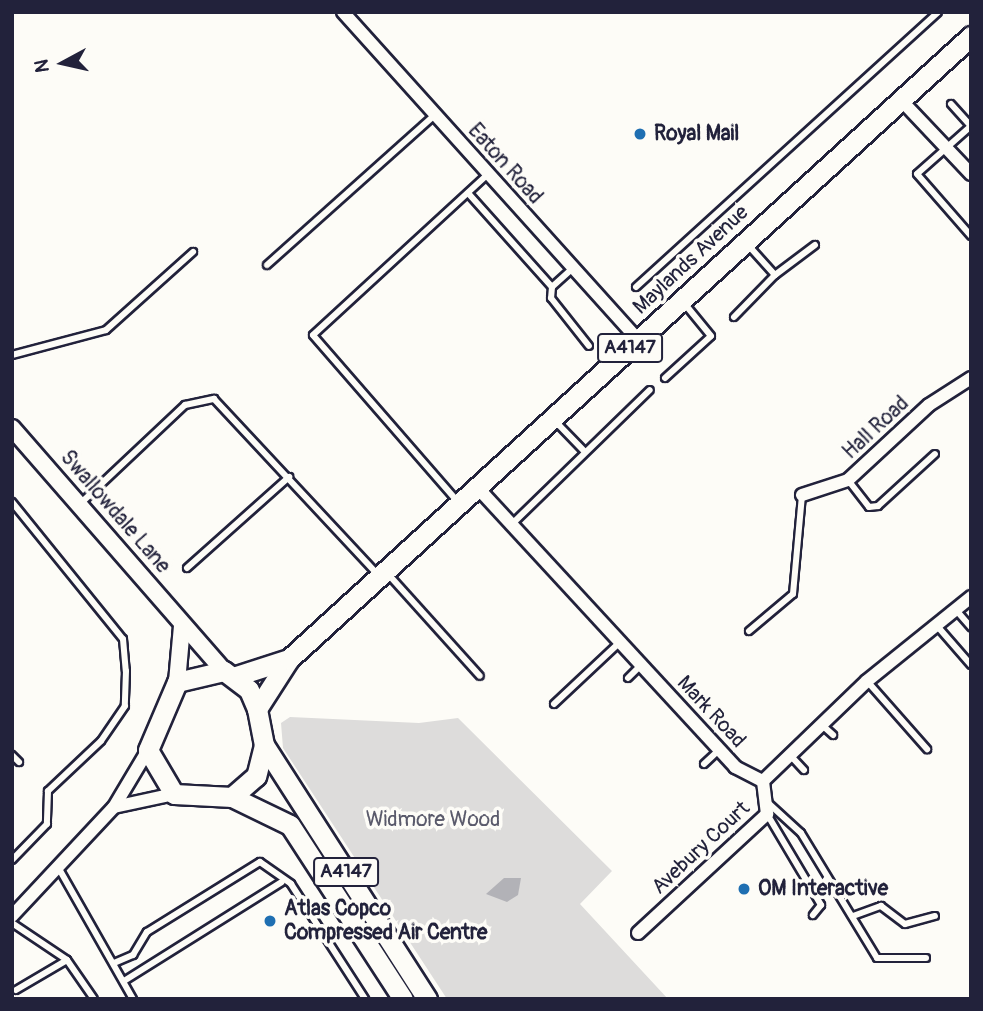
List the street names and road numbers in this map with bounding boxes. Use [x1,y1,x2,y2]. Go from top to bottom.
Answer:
street label: Eaton Road [462,119,548,209]
street label: Maylands Avenue [628,200,754,320]
road number: A4147 [597,332,663,364]
street label: Hall Road [838,391,914,465]
street label: Swallowdale Lane [55,445,175,579]
street label: Mark Road [671,671,751,753]
street label: Avebury Court [647,796,755,900]
road number: A4147 [313,856,379,888]

